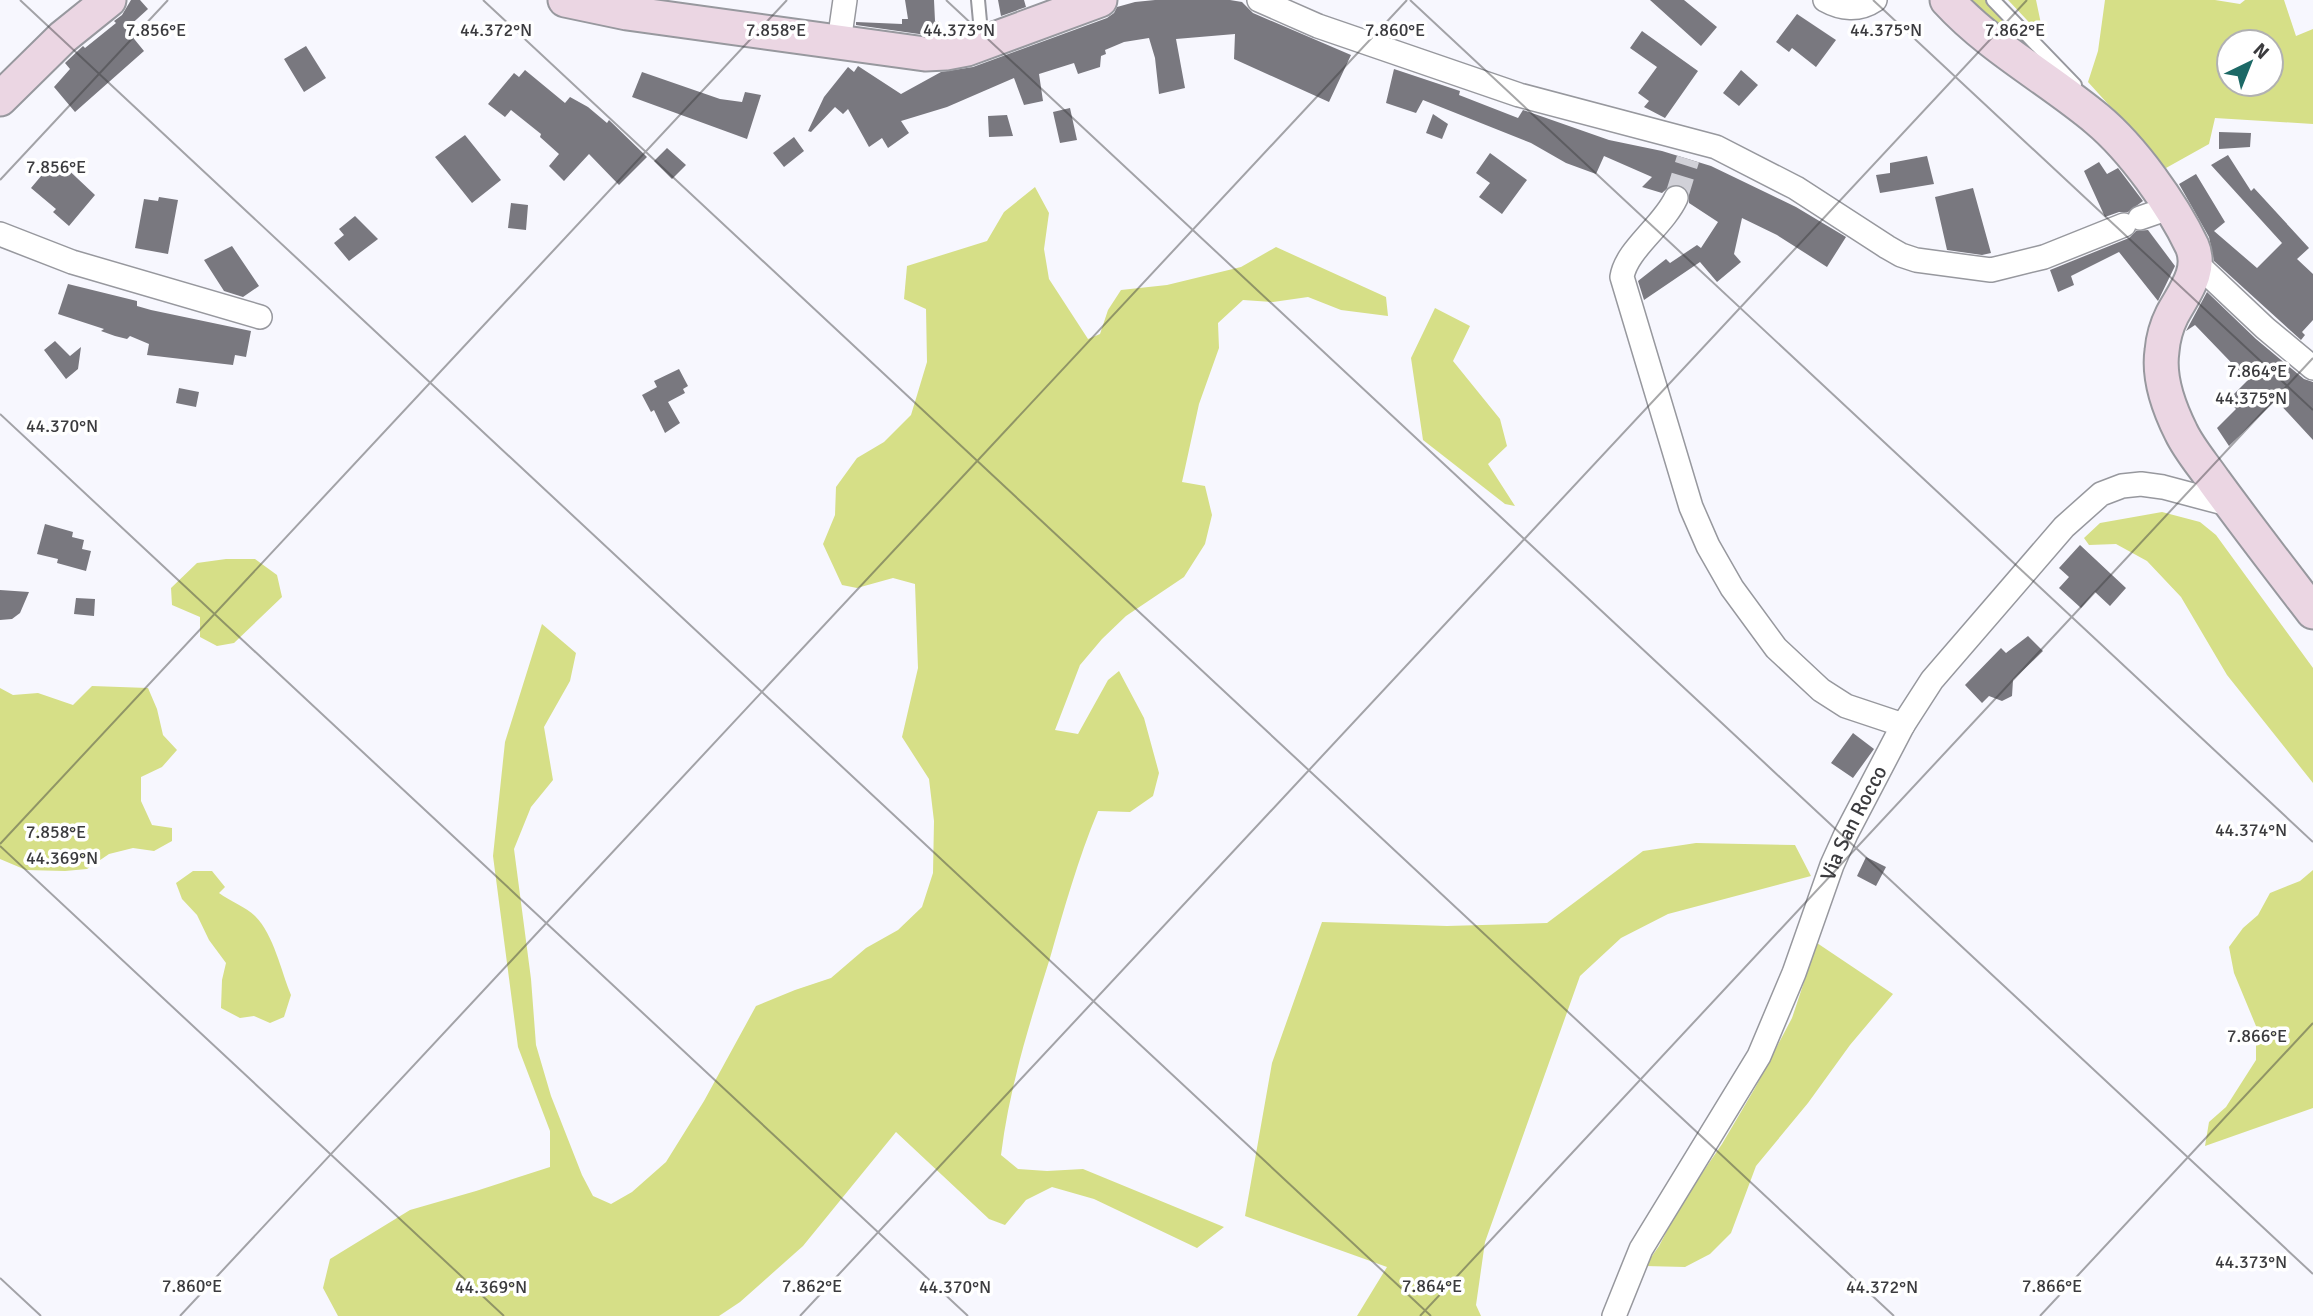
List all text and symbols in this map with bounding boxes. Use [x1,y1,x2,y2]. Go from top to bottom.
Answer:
text: 7.856°E [126,19,186,41]
text: 44.372°N [460,19,532,41]
text: 7.858°E [746,19,806,41]
text: 44.373°N [923,19,995,41]
text: 7.860°E [1365,19,1425,41]
text: 44.375°N [1850,19,1922,41]
text: 7.862°E [1985,19,2045,41]
north arrow [2215,28,2285,98]
text: N [2248,38,2274,65]
text: 7.856°E [26,156,86,178]
text: 7.864°E [2227,360,2287,382]
text: 44.375°N [2215,387,2287,409]
text: 44.370°N [26,415,98,437]
street label: Via San Rocco [1815,761,1893,884]
text: 44.374°N [2215,819,2287,841]
text: 7.858°E [26,821,86,843]
text: 44.369°N [26,847,98,869]
text: 7.866°E [2227,1025,2287,1047]
text: 44.373°N [2215,1251,2287,1273]
text: 7.860°E [162,1275,222,1297]
text: 7.862°E [782,1275,842,1297]
text: 7.864°E [1402,1275,1462,1297]
text: 7.866°E [2022,1275,2082,1297]
text: 44.369°N [455,1276,527,1298]
text: 44.370°N [919,1276,991,1298]
text: 44.372°N [1846,1276,1918,1298]

